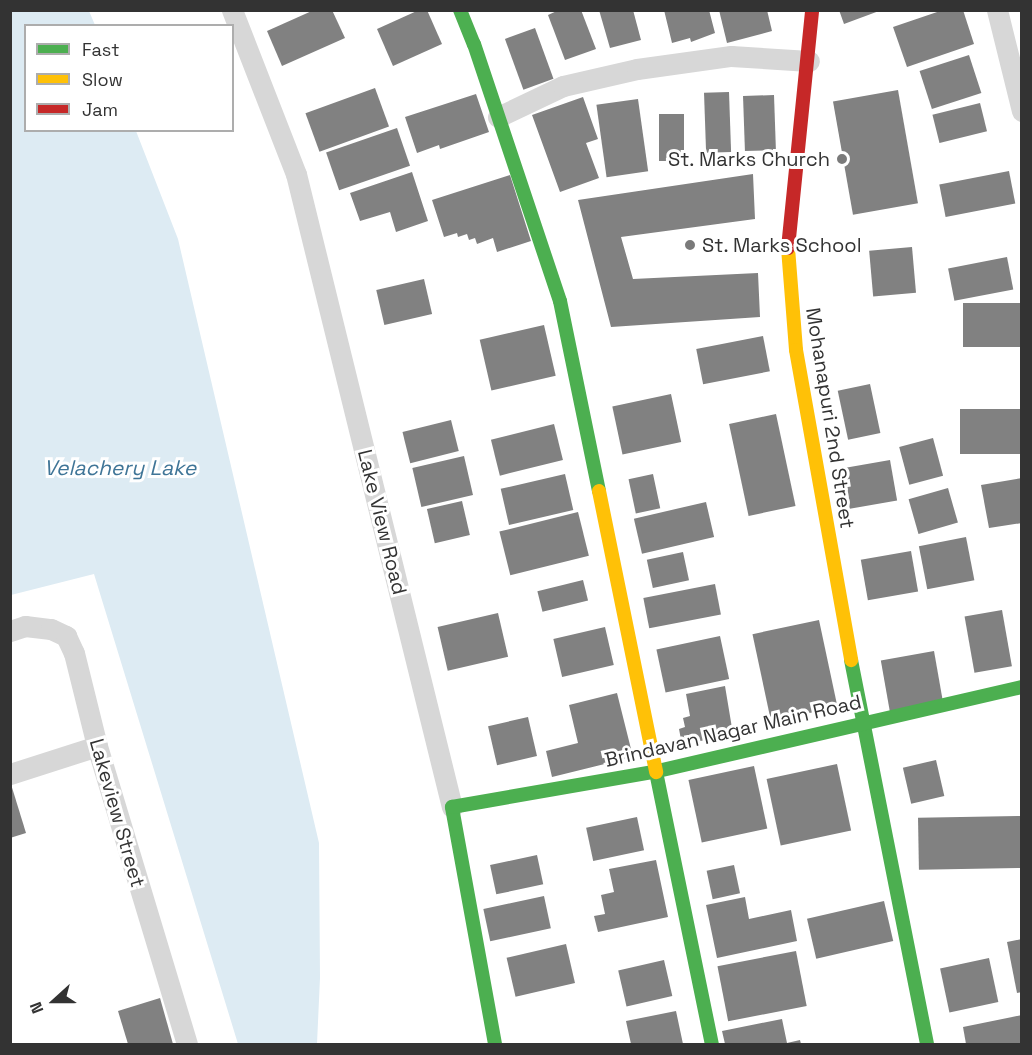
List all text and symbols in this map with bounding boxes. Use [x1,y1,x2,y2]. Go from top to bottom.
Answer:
legend [24,24,234,132]
text: Fast [82,38,119,61]
text: Slow [82,68,123,91]
text: Jam [82,98,118,121]
place label: St. Marks Church [667,147,830,171]
marker: St. Marks Church [835,152,849,166]
place label: St. Marks School [702,233,862,257]
marker: St. Marks School [683,238,697,252]
street label: Mohanapuri 2nd Street [801,306,859,530]
street label: Lake View Road [352,447,412,597]
water label: Velachery Lake [44,455,196,481]
street label: Brindavan Nagar Main Road [602,690,864,772]
street label: Lakeview Street [84,736,150,890]
north arrow [24,971,84,1031]
text: N [25,999,48,1016]

